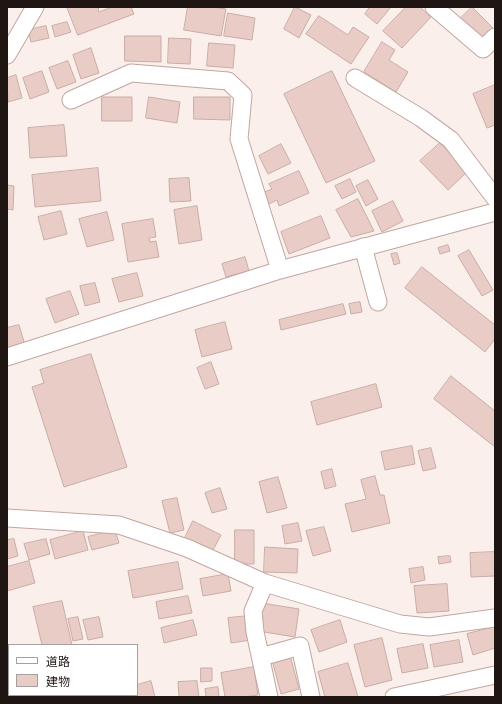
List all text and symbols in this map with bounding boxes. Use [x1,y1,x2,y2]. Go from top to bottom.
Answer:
legend [8,644,138,696]
text: 道路 [46,655,70,669]
text: 建物 [46,675,70,689]

